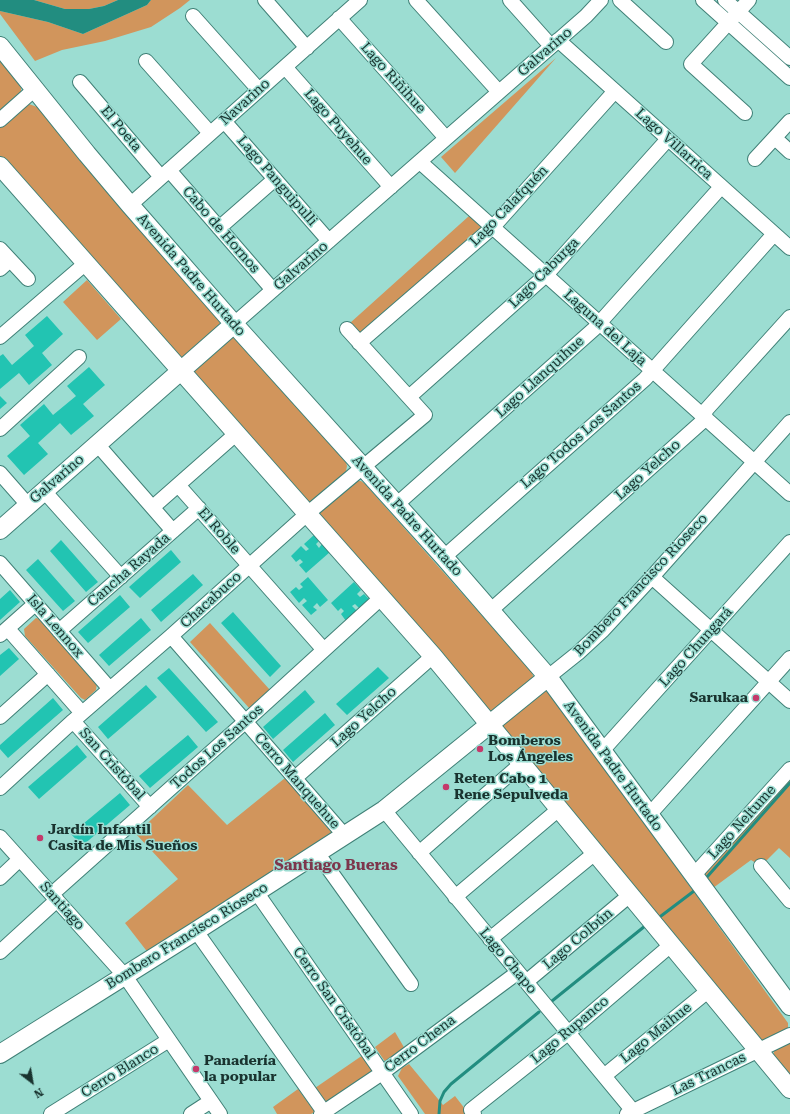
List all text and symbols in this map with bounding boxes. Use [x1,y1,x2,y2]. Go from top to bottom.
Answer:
street label: Galvarino [514,24,576,80]
street label: Lago Riñihue [357,39,429,117]
street label: Navarino [217,75,273,129]
street label: Lago Puyehue [301,86,375,168]
street label: El Poeta [97,103,145,155]
street label: Lago Villarrica [632,105,716,183]
street label: Lago Panguipulli [233,133,321,229]
street label: Lago Calafquén [466,162,552,250]
street label: Cabo de Hornos [179,183,263,277]
street label: Avenida Padre Hurtado [133,210,249,340]
street label: Lago Caburga [505,234,583,312]
street label: Galvarino [270,238,332,294]
street label: Laguna del Laja [560,286,650,370]
street label: Lago Llanquihue [492,333,588,421]
street label: Lago Todos Los Santos [517,378,645,492]
street label: Lago Yelcho [612,436,684,504]
street label: Galvarino [26,451,88,507]
street label: Avenida Padre Hurtado [348,452,466,580]
street label: El Roble [194,504,244,558]
street label: Bombero Francisco Rioseco [571,511,711,659]
street label: Cancha Rayada [84,530,174,610]
street label: Chacabuco [177,568,245,632]
street label: Isla Lennox [23,591,87,661]
street label: Lago Chungará [656,604,736,690]
street label: Lago Yelcho [328,683,400,751]
place label: Sarukaa [689,690,748,706]
marker: Sarukaa [751,693,761,703]
street label: Avenida Padre Hurtado [560,698,666,834]
street label: Todos Los Santos [168,701,266,793]
street label: San Cristóbal [75,725,149,803]
street label: Cerro Manquehue [251,730,343,832]
place label: Bomberos Los Ángeles [488,733,573,766]
marker: Bomberos Los Ángeles [475,744,485,754]
place label: Reten Cabo 1 Rene Sepulveda [454,771,568,804]
marker: Reten Cabo 1 Rene Sepulveda [441,782,451,792]
street label: Lago Neltume [704,782,780,862]
place label: Jardín Infantil Casita de Mis Sueños [48,822,198,854]
marker: Jardín Infantil Casita de Mis Sueños [35,833,45,843]
district label: Santiago Bueras [274,857,398,875]
street label: Santiago [36,878,88,934]
street label: Bombero Francisco Rioseco [103,879,271,993]
street label: Lago Colbún [540,905,616,973]
street label: Lago Chapo [476,925,540,997]
street label: Cerro San Cristóbal [289,944,379,1062]
street label: Lago Rupanco [528,993,612,1067]
street label: Lago Maihue [617,999,695,1067]
street label: Cerro Chena [381,1012,459,1076]
street label: Cerro Blanco [78,1041,162,1101]
street label: Las Trancas [669,1049,749,1099]
place label: Panadería la popular [204,1053,277,1086]
north arrow [12,1062,52,1102]
marker: Panadería la popular [191,1064,201,1074]
text: N [31,1085,45,1100]

